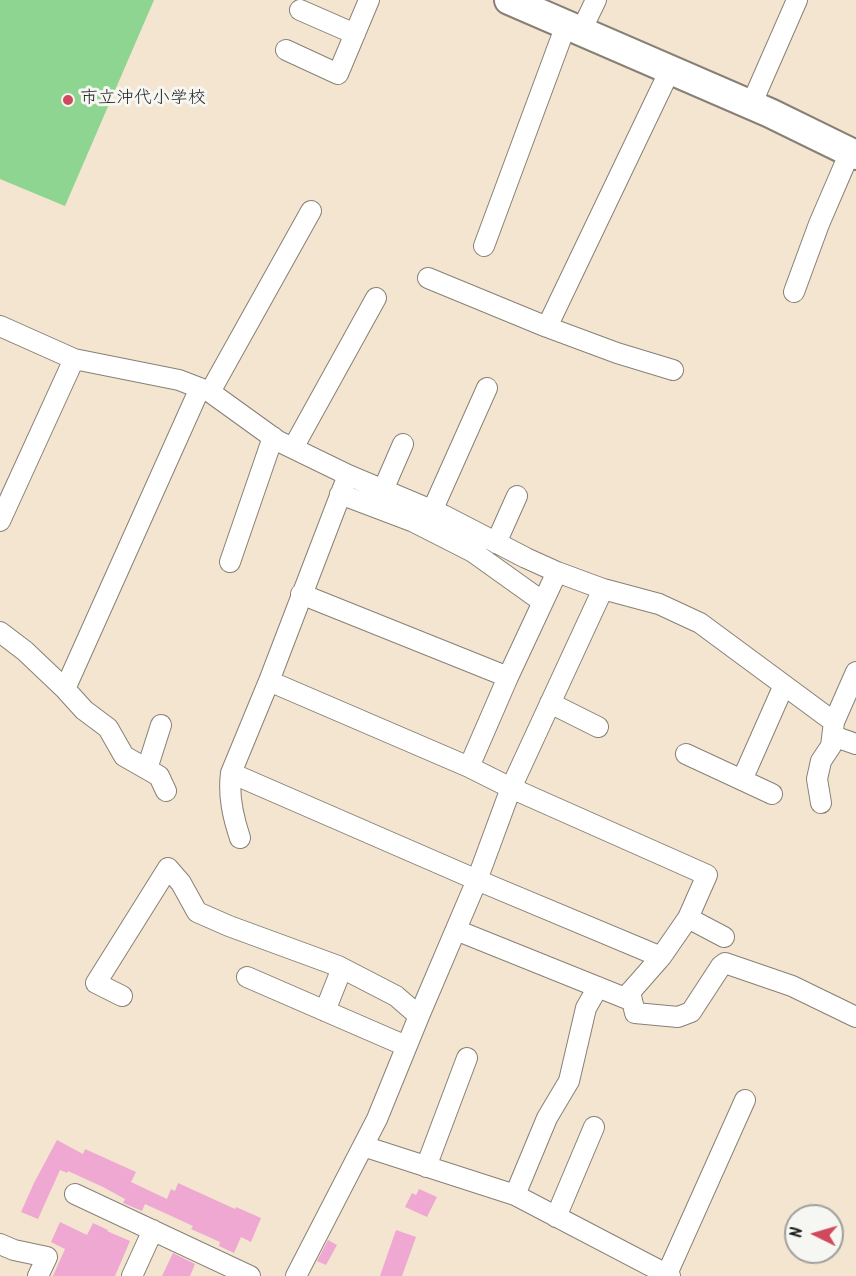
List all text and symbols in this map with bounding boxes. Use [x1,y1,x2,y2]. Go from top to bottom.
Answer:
place label: 市立沖代小学校 [80,89,206,111]
marker: 市立沖代小学校 [61,93,75,107]
north arrow [784,1204,844,1264]
text: N [785,1226,810,1239]

